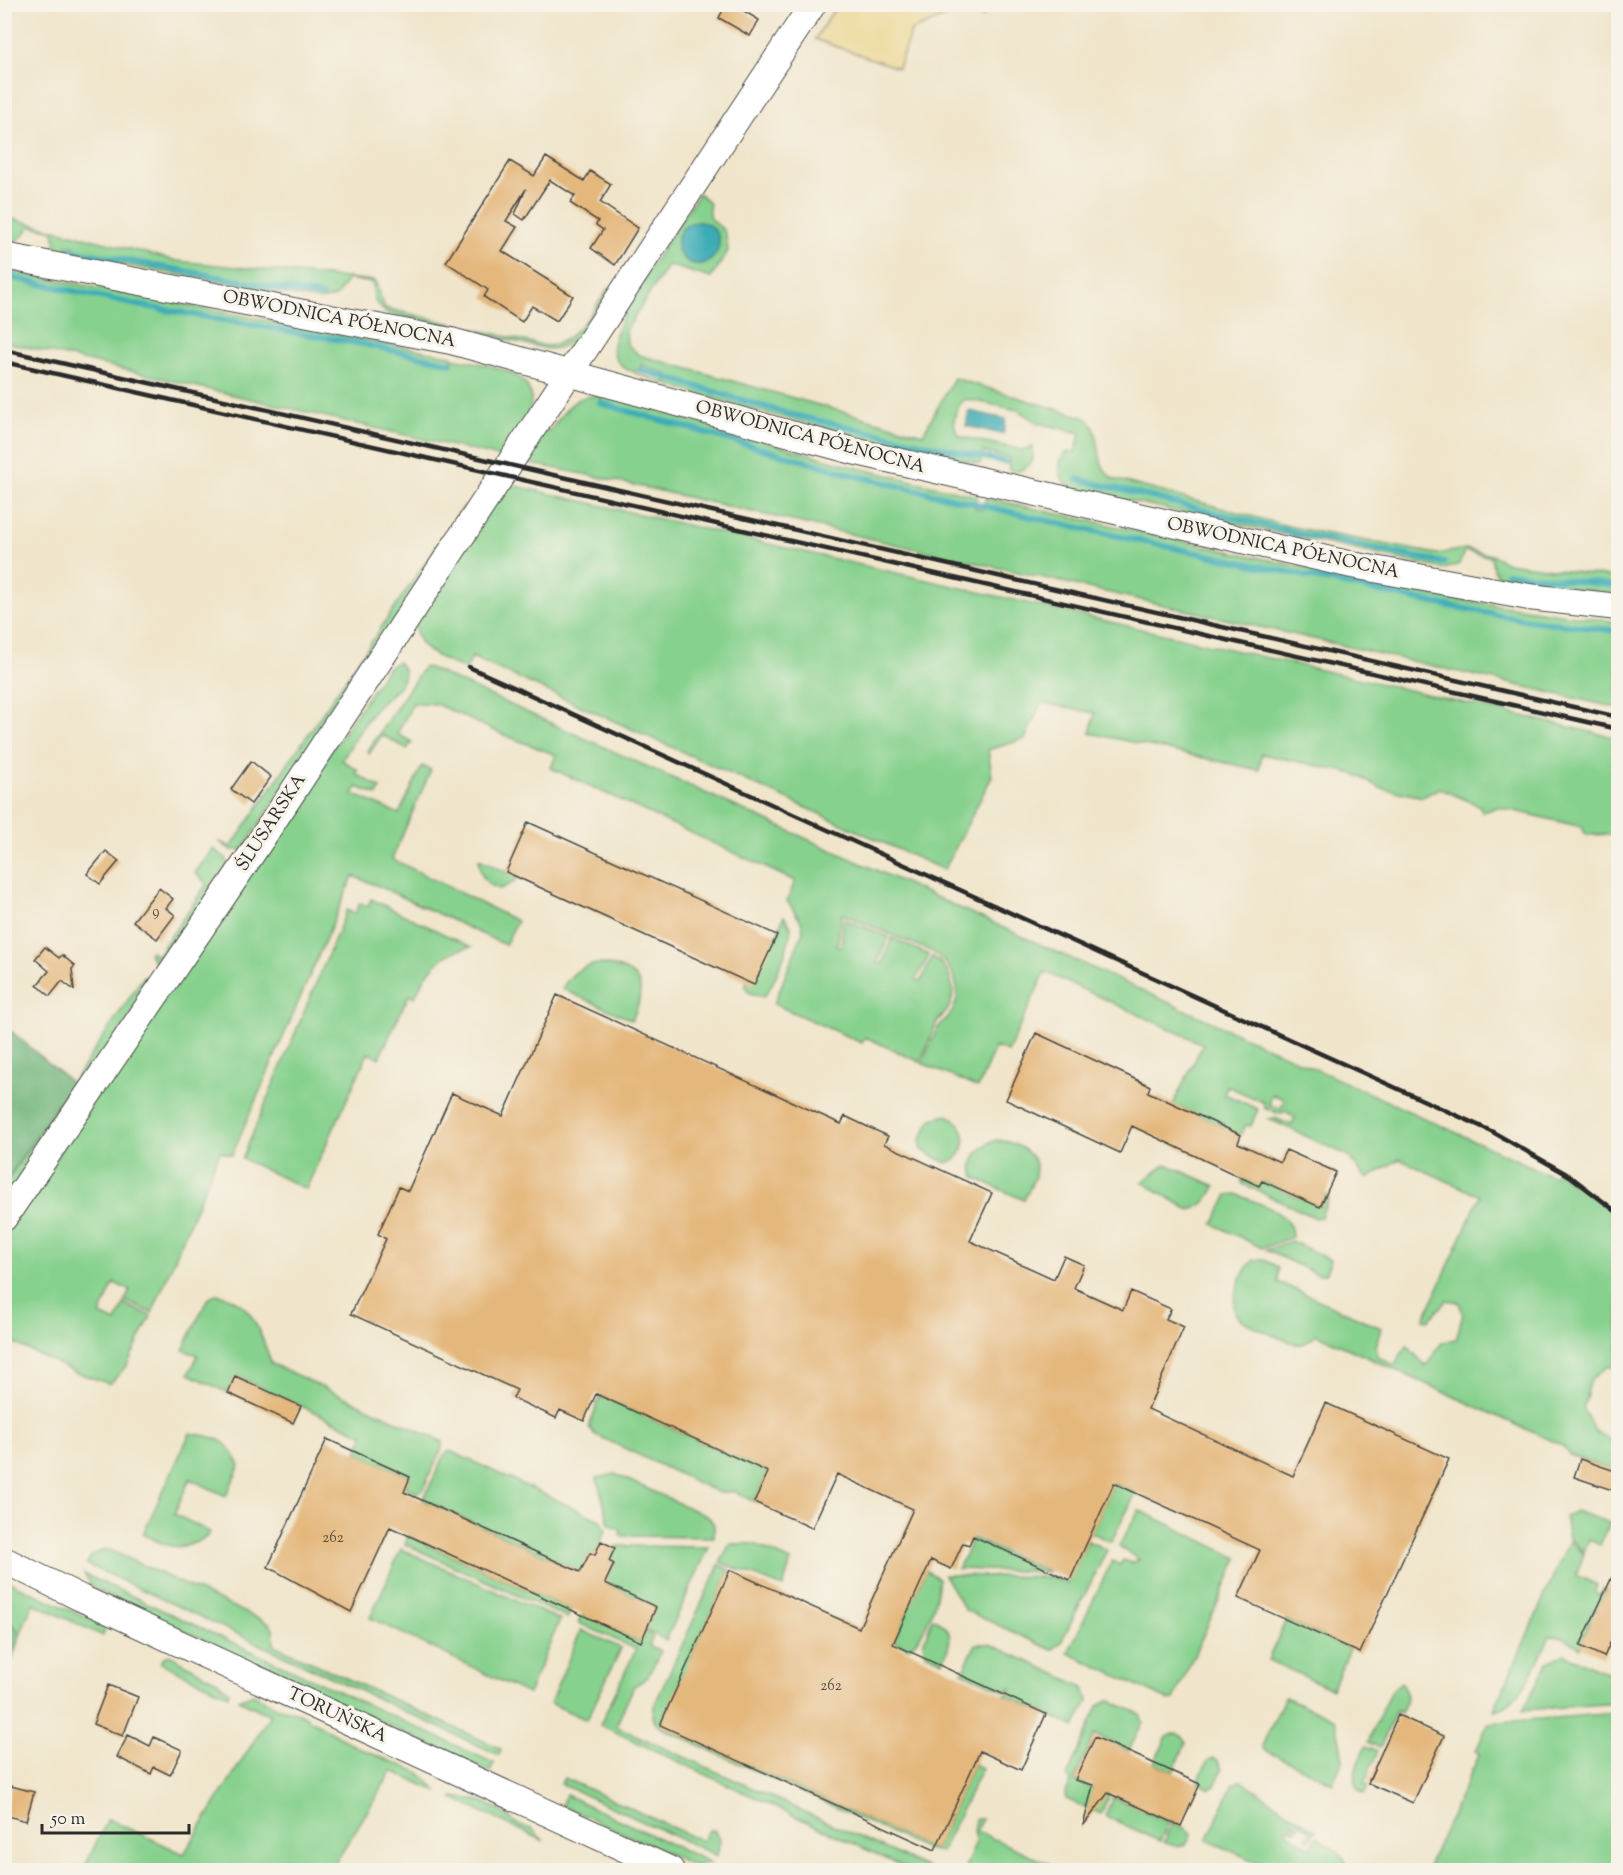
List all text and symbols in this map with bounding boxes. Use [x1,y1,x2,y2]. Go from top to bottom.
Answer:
street label: OBWODNICA PÓŁNOCNA [220,284,458,355]
street label: OBWODNICA PÓŁNOCNA [692,394,928,481]
street label: OBWODNICA PÓŁNOCNA [1164,511,1402,586]
street label: ŚLUSARSKA [230,768,313,877]
house number: 9 [152,902,160,923]
house number: 262 [322,1528,344,1549]
house number: 262 [820,1676,842,1697]
street label: TORUŃSKA [283,1681,392,1751]
scale bar [42,1797,189,1835]
text: 50 m [50,1807,86,1833]

